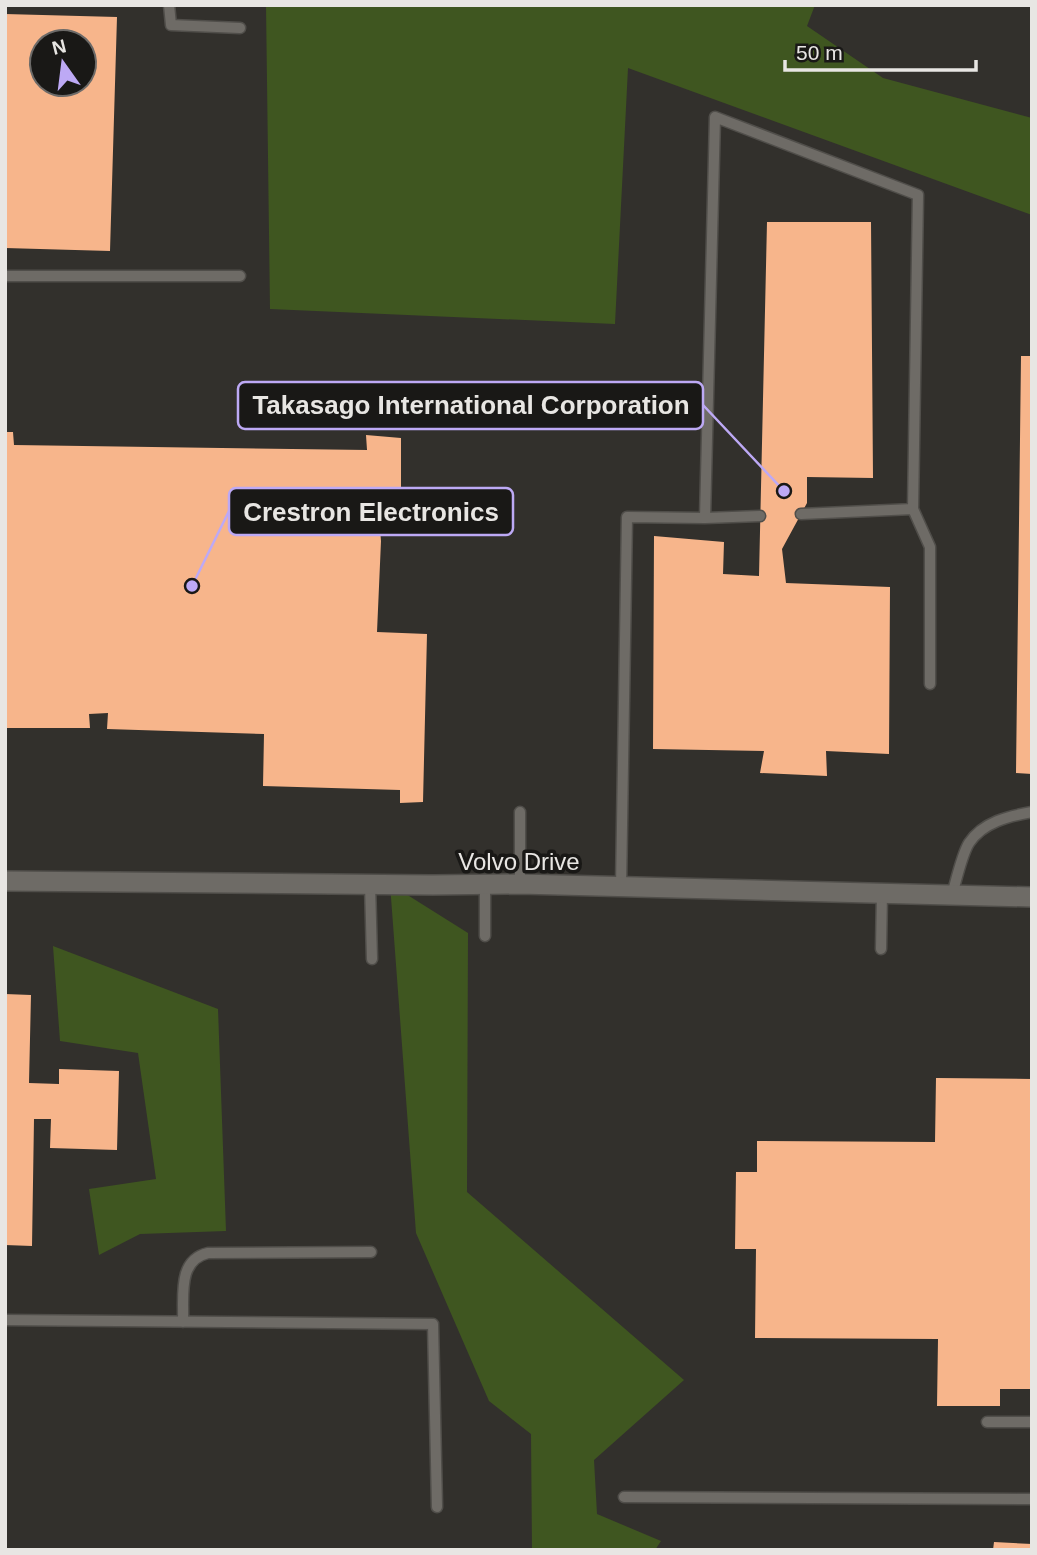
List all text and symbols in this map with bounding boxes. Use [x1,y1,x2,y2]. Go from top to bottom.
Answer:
north arrow [28,28,98,98]
scale bar [785,28,976,72]
text: N [50,35,68,59]
text: 50 m [796,41,843,64]
callout: Takasago International Corporation [238,382,703,429]
text: Takasago International Corporation [252,390,690,420]
callout: Crestron Electronics [229,488,513,535]
text: Crestron Electronics [243,497,499,527]
street label: Volvo Drive [458,848,580,875]

